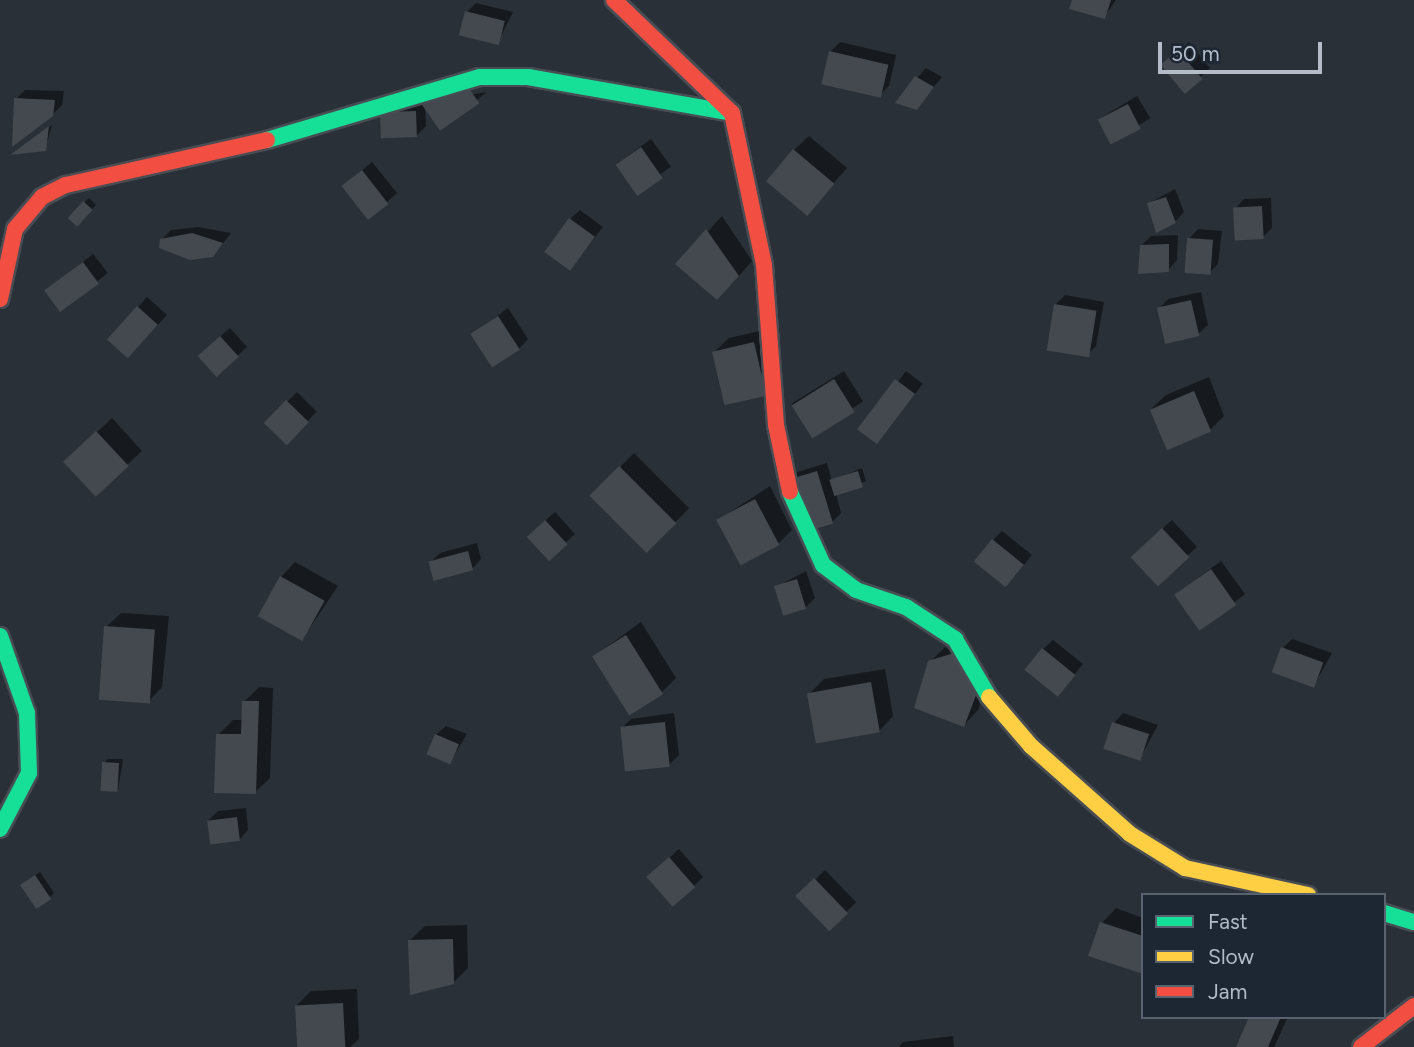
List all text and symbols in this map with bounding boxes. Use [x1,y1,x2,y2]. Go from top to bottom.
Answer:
scale bar [1162,28,1326,72]
text: 50 m [1171,41,1220,66]
legend [1141,893,1386,1019]
text: Fast [1208,909,1248,934]
text: Slow [1208,944,1254,969]
text: Jam [1208,979,1247,1004]

